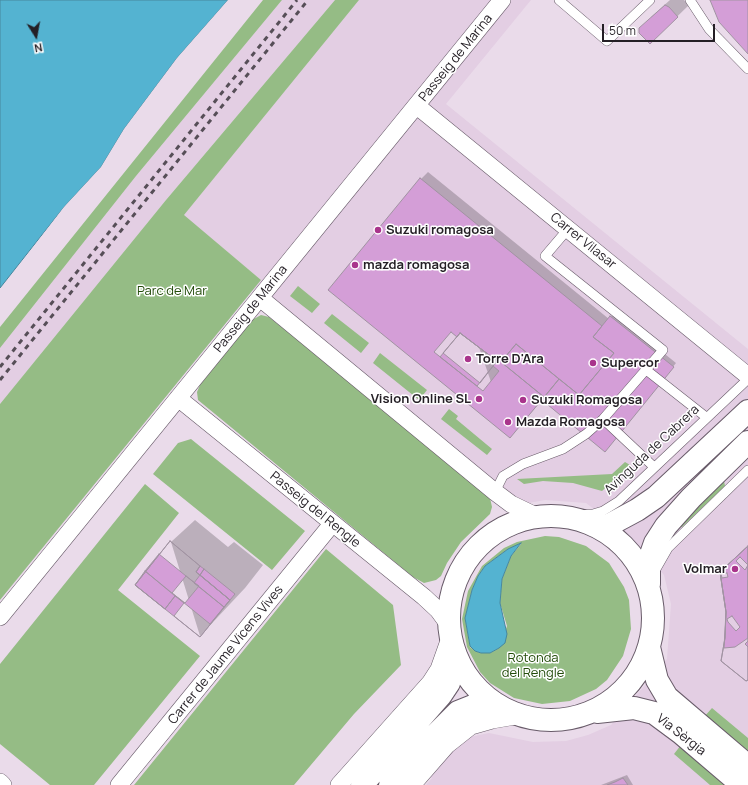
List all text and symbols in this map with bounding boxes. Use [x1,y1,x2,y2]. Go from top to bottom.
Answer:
street label: Passeig de Marina [416,11,496,105]
north arrow [16,16,56,56]
scale bar [604,16,717,42]
text: 50 m [609,22,636,39]
text: N [33,40,44,56]
street label: Carrer Vilasar [547,210,619,272]
place label: Suzuki romagosa [386,222,494,238]
marker: Suzuki romagosa [373,225,383,235]
place label: mazda romagosa [363,257,469,273]
marker: mazda romagosa [350,260,360,270]
street label: Passeig de Marina [211,262,291,356]
park label: Parc de Mar [137,283,207,299]
place label: Torre D'Ara [476,351,544,367]
marker: Torre D'Ara [463,354,473,364]
place label: Supercor [601,355,659,371]
marker: Supercor [588,358,598,368]
place label: Vision Online SL [371,391,471,407]
place label: Suzuki Romagosa [531,392,642,408]
marker: Vision Online SL [474,394,484,404]
marker: Suzuki Romagosa [518,395,528,405]
street label: Avinguda de Cabrera [601,402,703,498]
place label: Mazda Romagosa [516,414,625,430]
marker: Mazda Romagosa [503,417,513,427]
street label: Passeig del Rengle [267,469,363,551]
place label: Volmar [683,561,727,577]
marker: Volmar [730,564,740,574]
street label: Carrer de Jaume Vicens Vives [165,582,287,728]
park label: Rotonda del Rengle [502,650,564,681]
street label: Via Sèrgia [653,711,709,759]

